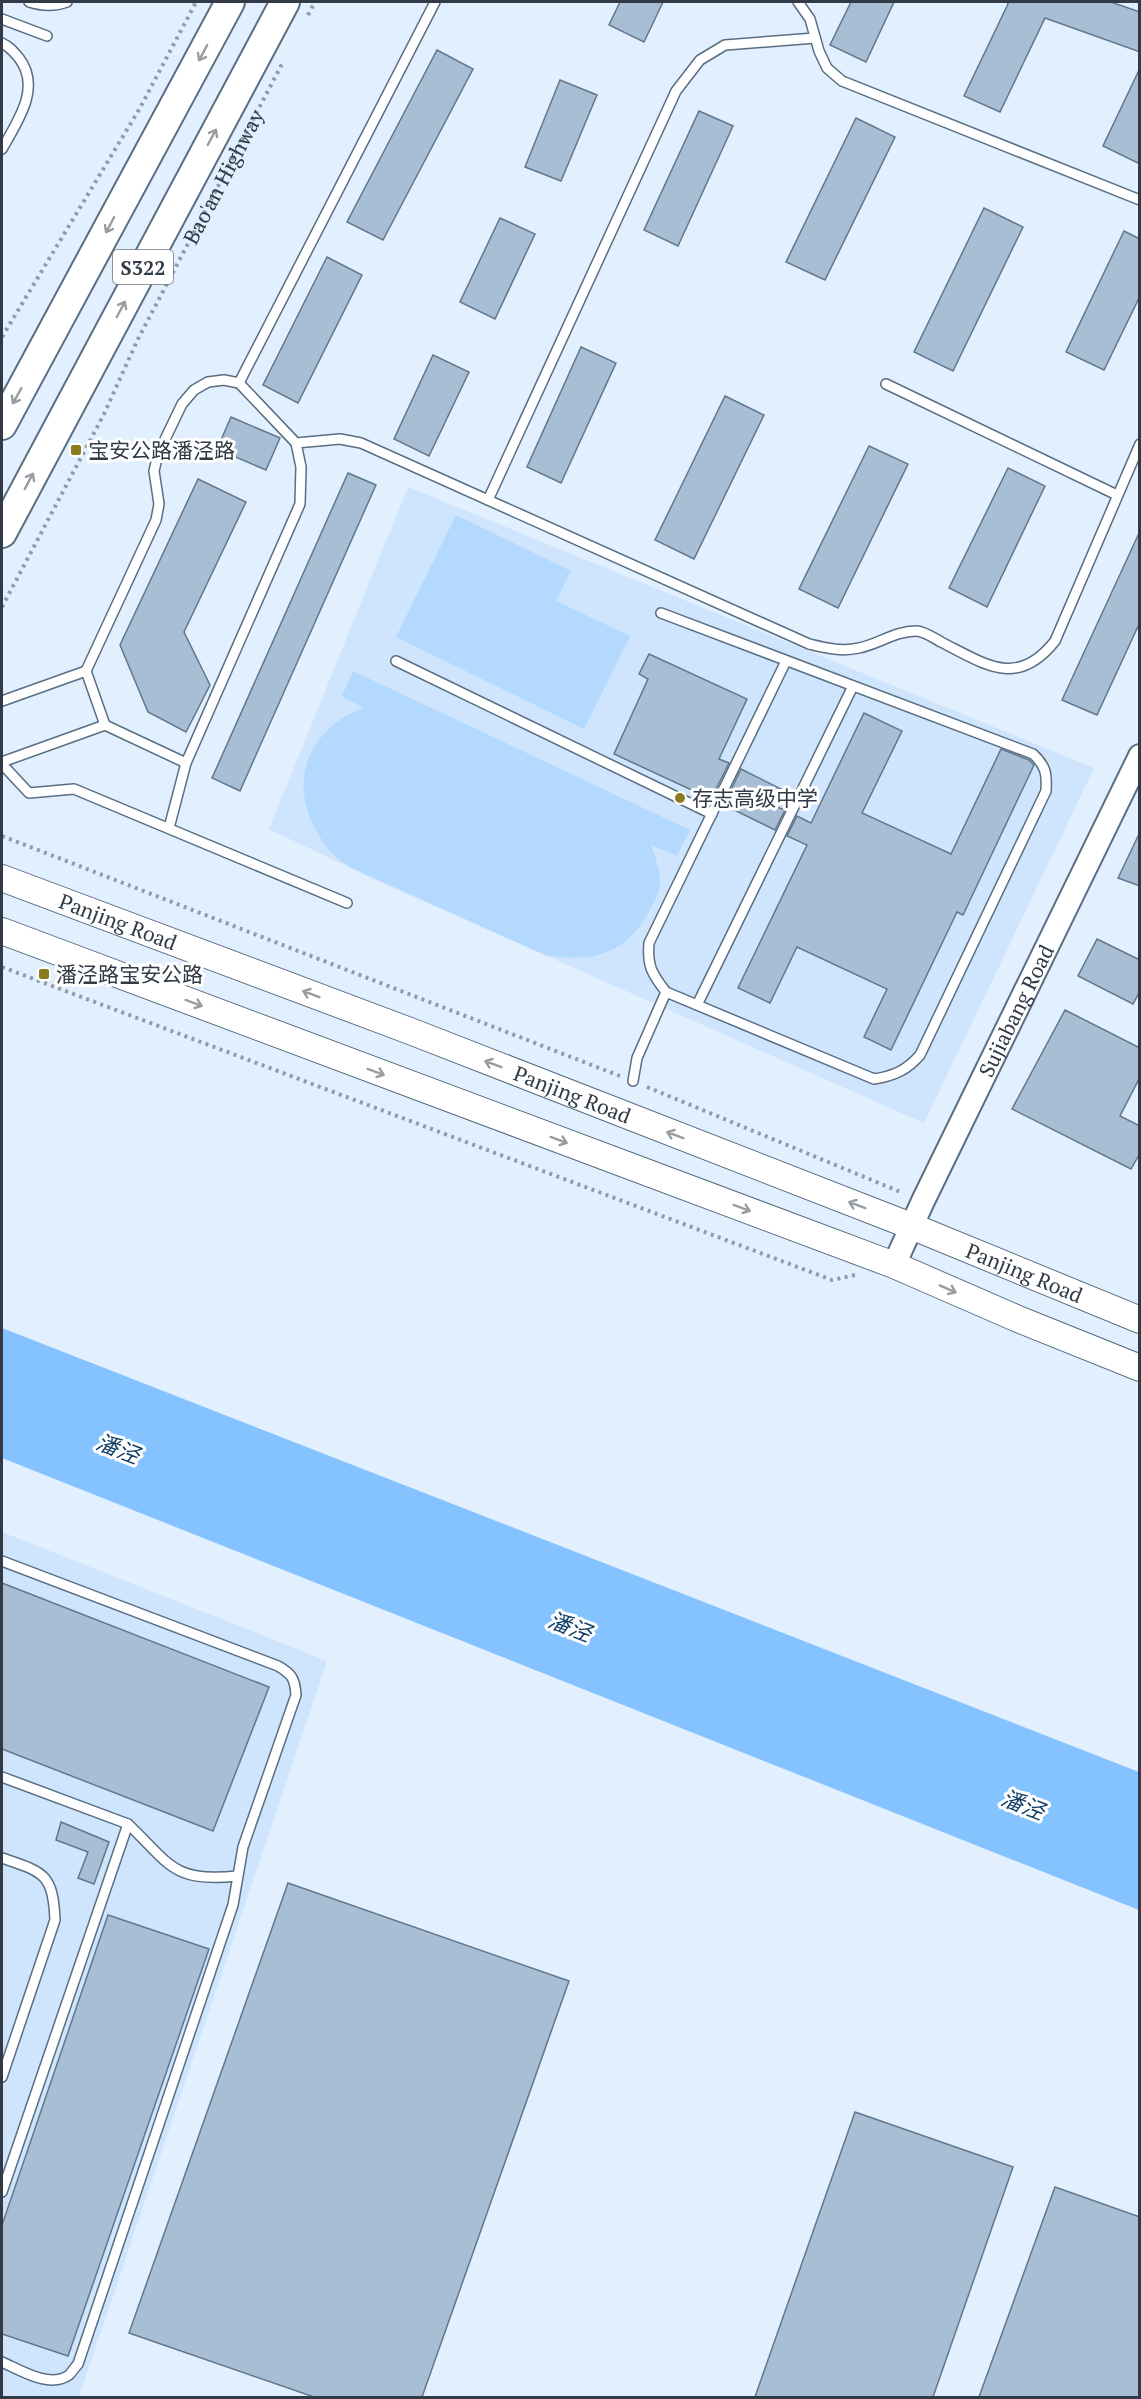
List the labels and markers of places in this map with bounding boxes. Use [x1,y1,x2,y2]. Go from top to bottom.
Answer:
place label: 宝安公路潘泾路 [88,436,235,464]
marker: 宝安公路潘泾路 [69,443,83,457]
place label: 存志高级中学 [692,784,818,812]
marker: 存志高级中学 [673,791,687,805]
place label: 潘泾路宝安公路 [56,960,203,988]
marker: 潘泾路宝安公路 [37,967,51,981]

